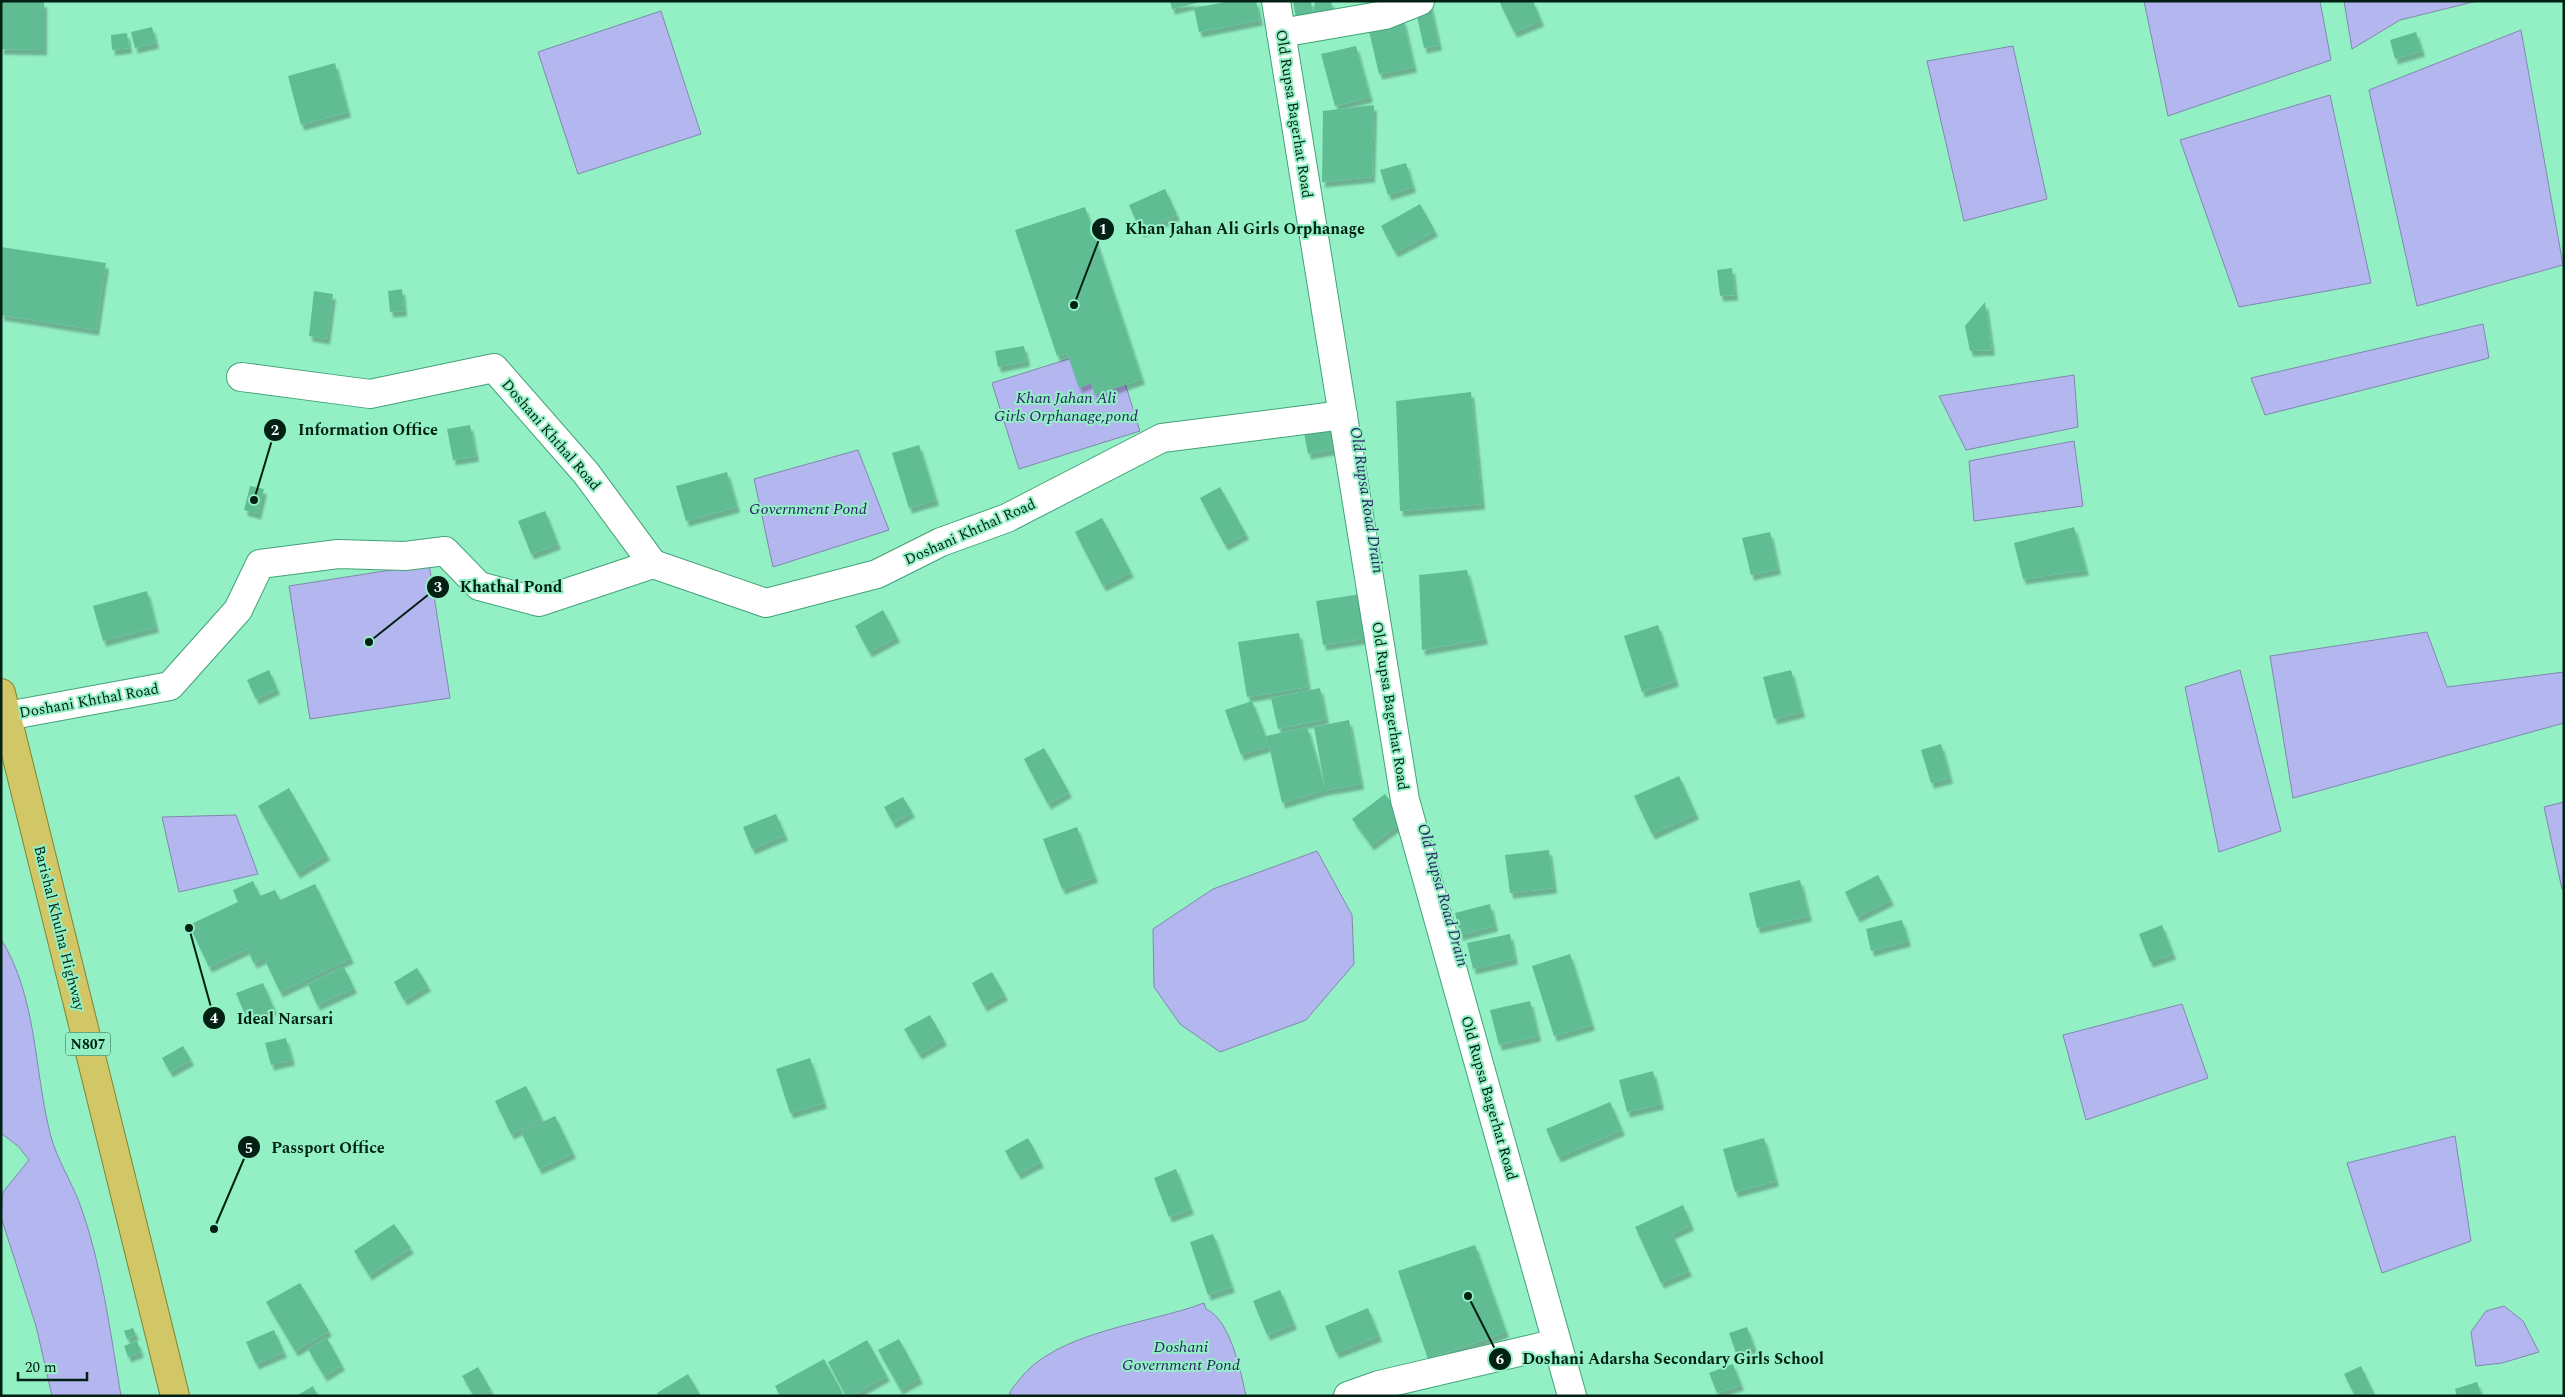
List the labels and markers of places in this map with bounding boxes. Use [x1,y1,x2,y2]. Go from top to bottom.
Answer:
callout: Khan Jahan Ali Girls Orphanage [1090,213,1375,244]
callout: Information Office [262,414,448,445]
callout: Khathal Pond [425,571,573,602]
callout: Ideal Narsari [201,1003,343,1034]
callout: Passport Office [236,1132,395,1163]
callout: Doshani Adarsha Secondary Girls School [1488,1343,1834,1374]

